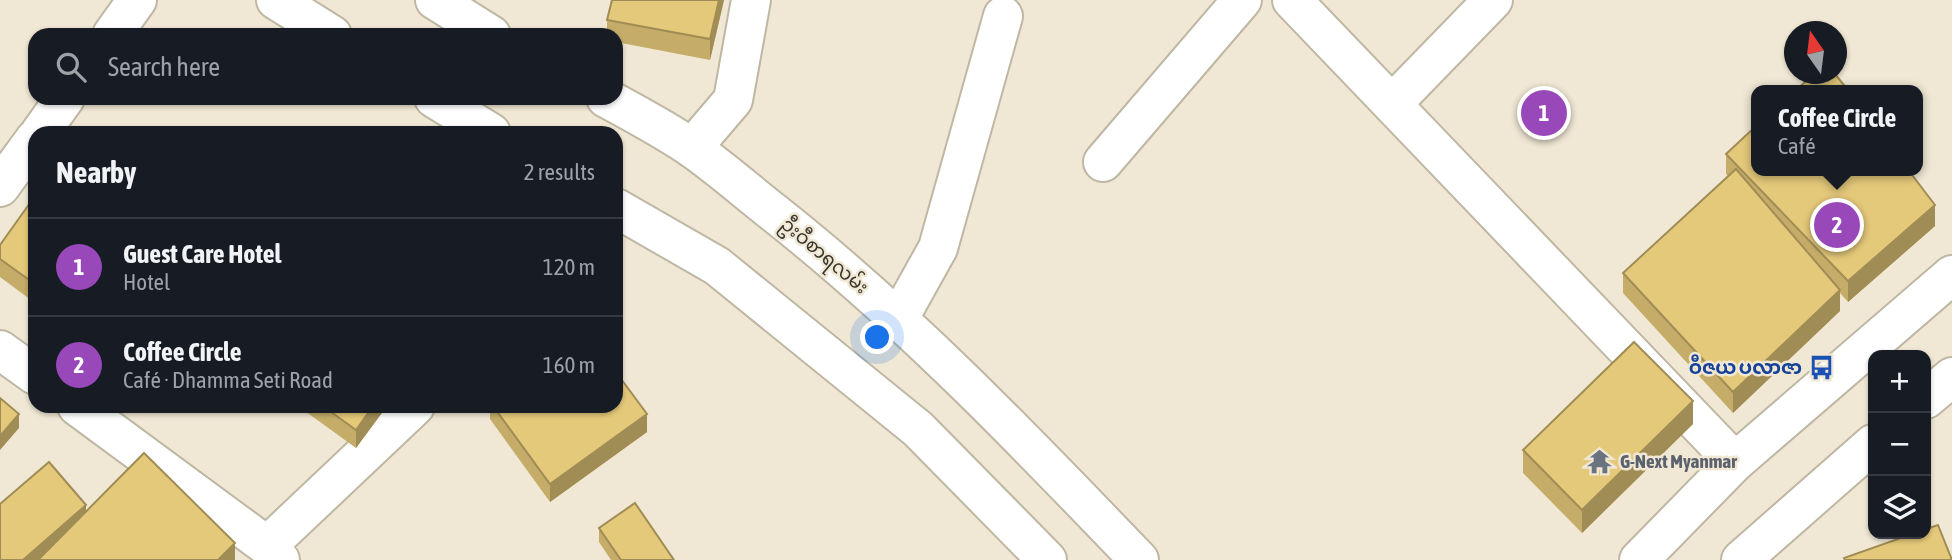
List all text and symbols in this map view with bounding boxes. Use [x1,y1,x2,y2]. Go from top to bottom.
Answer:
north arrow [1784,21,1847,84]
search box [28,28,623,105]
icon: search [52,48,90,86]
text: Search here [108,52,220,82]
popup [1751,85,1923,176]
pin: 1 [1521,87,1567,139]
text: Coffee Circle [1778,103,1896,133]
text: Café [1778,133,1816,159]
text: Nearby [56,155,136,189]
text: 2 results [524,159,595,185]
pin: 2 [1814,199,1860,251]
street label: ဦးဝီစာရလမ်း [774,210,875,302]
text: Guest Care Hotel [123,239,281,269]
text: 1 [74,254,84,280]
text: 120 m [543,254,595,280]
text: Hotel [123,269,170,295]
your location [860,320,894,354]
text: Coffee Circle [123,337,241,367]
map controls [1868,350,1931,539]
button: + [1868,350,1931,413]
text: 2 [74,352,84,378]
text: 160 m [543,352,595,378]
bus stop icon: ဝီဇယ ပလာဇာ [1808,353,1836,381]
place label: ဝီဇယ ပလာဇာ [1689,354,1802,378]
text: Café · Dhamma Seti Road [123,367,333,393]
button: − [1868,413,1931,476]
temple icon: G-Next Myanmar [1586,447,1614,475]
place label: G-Next Myanmar [1620,450,1737,472]
button: layers [1868,476,1931,539]

